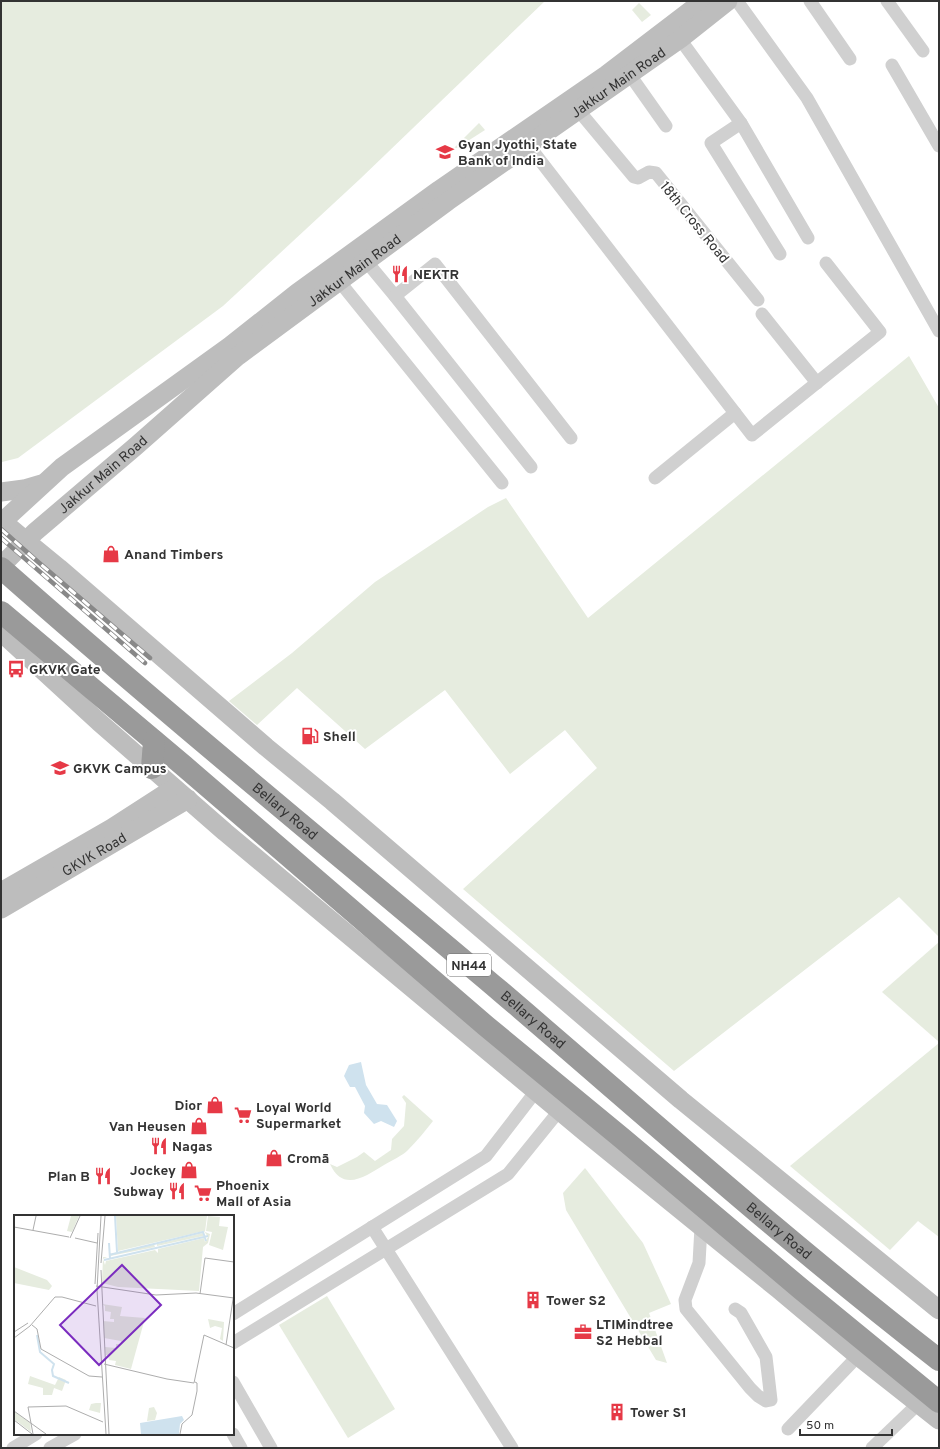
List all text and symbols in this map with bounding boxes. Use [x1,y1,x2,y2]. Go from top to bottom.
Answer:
street label: Jakkur Main Road [568,45,669,123]
place label: Gyan Jyothi, State Bank of India [458,137,577,170]
school or university icon: Gyan Jyothi, State Bank of India [435,142,455,162]
street label: 18th Cross Road [656,179,732,267]
street label: Jakkur Main Road [305,232,405,312]
restaurant icon: NEKTR [390,264,410,284]
place label: NEKTR [413,267,459,284]
street label: Jakkur Main Road [56,433,152,518]
shop icon: Anand Timbers [101,544,121,564]
place label: Anand Timbers [124,547,224,564]
bus stop icon: GKVK Gate [6,659,26,679]
place label: GKVK Gate [29,662,101,679]
fuel station icon: Shell [300,726,320,746]
place label: Shell [323,729,356,746]
school or university icon: GKVK Campus [50,758,70,778]
place label: GKVK Campus [73,761,167,778]
street label: Bellary Road [248,780,321,844]
street label: GKVK Road [60,830,130,881]
road number: NH44 [447,954,491,976]
street label: Bellary Road [496,988,568,1053]
shop icon: Dior [205,1095,225,1115]
place label: Dior [174,1098,202,1115]
place label: Loyal World Supermarket [256,1100,341,1133]
supermarket icon: Loyal World Supermarket [233,1105,253,1125]
shop icon: Van Heusen [189,1116,209,1136]
place label: Van Heusen [109,1119,186,1136]
restaurant icon: Nagas [149,1136,169,1156]
place label: Nagas [172,1139,213,1156]
shop icon: Cromā [264,1148,284,1168]
place label: Cromā [287,1151,329,1168]
shop icon: Jockey [179,1160,199,1180]
place label: Jockey [130,1163,176,1180]
restaurant icon: Plan B [93,1166,113,1186]
place label: Plan B [48,1169,90,1186]
place label: Phoenix Mall of Asia [216,1178,291,1211]
restaurant icon: Subway [167,1181,187,1201]
supermarket icon: Phoenix Mall of Asia [193,1183,213,1203]
place label: Subway [113,1184,164,1201]
street label: Bellary Road [742,1199,814,1264]
inset map [14,1215,234,1435]
building icon: Tower S2 [523,1290,543,1310]
place label: Tower S2 [546,1293,606,1310]
place label: LTIMindtree S2 Hebbal [596,1317,673,1350]
office icon: LTIMindtree S2 Hebbal [573,1322,593,1342]
building icon: Tower S1 [607,1402,627,1422]
place label: Tower S1 [630,1405,687,1422]
scale bar [800,1411,892,1437]
text: 50 m [806,1418,834,1434]

